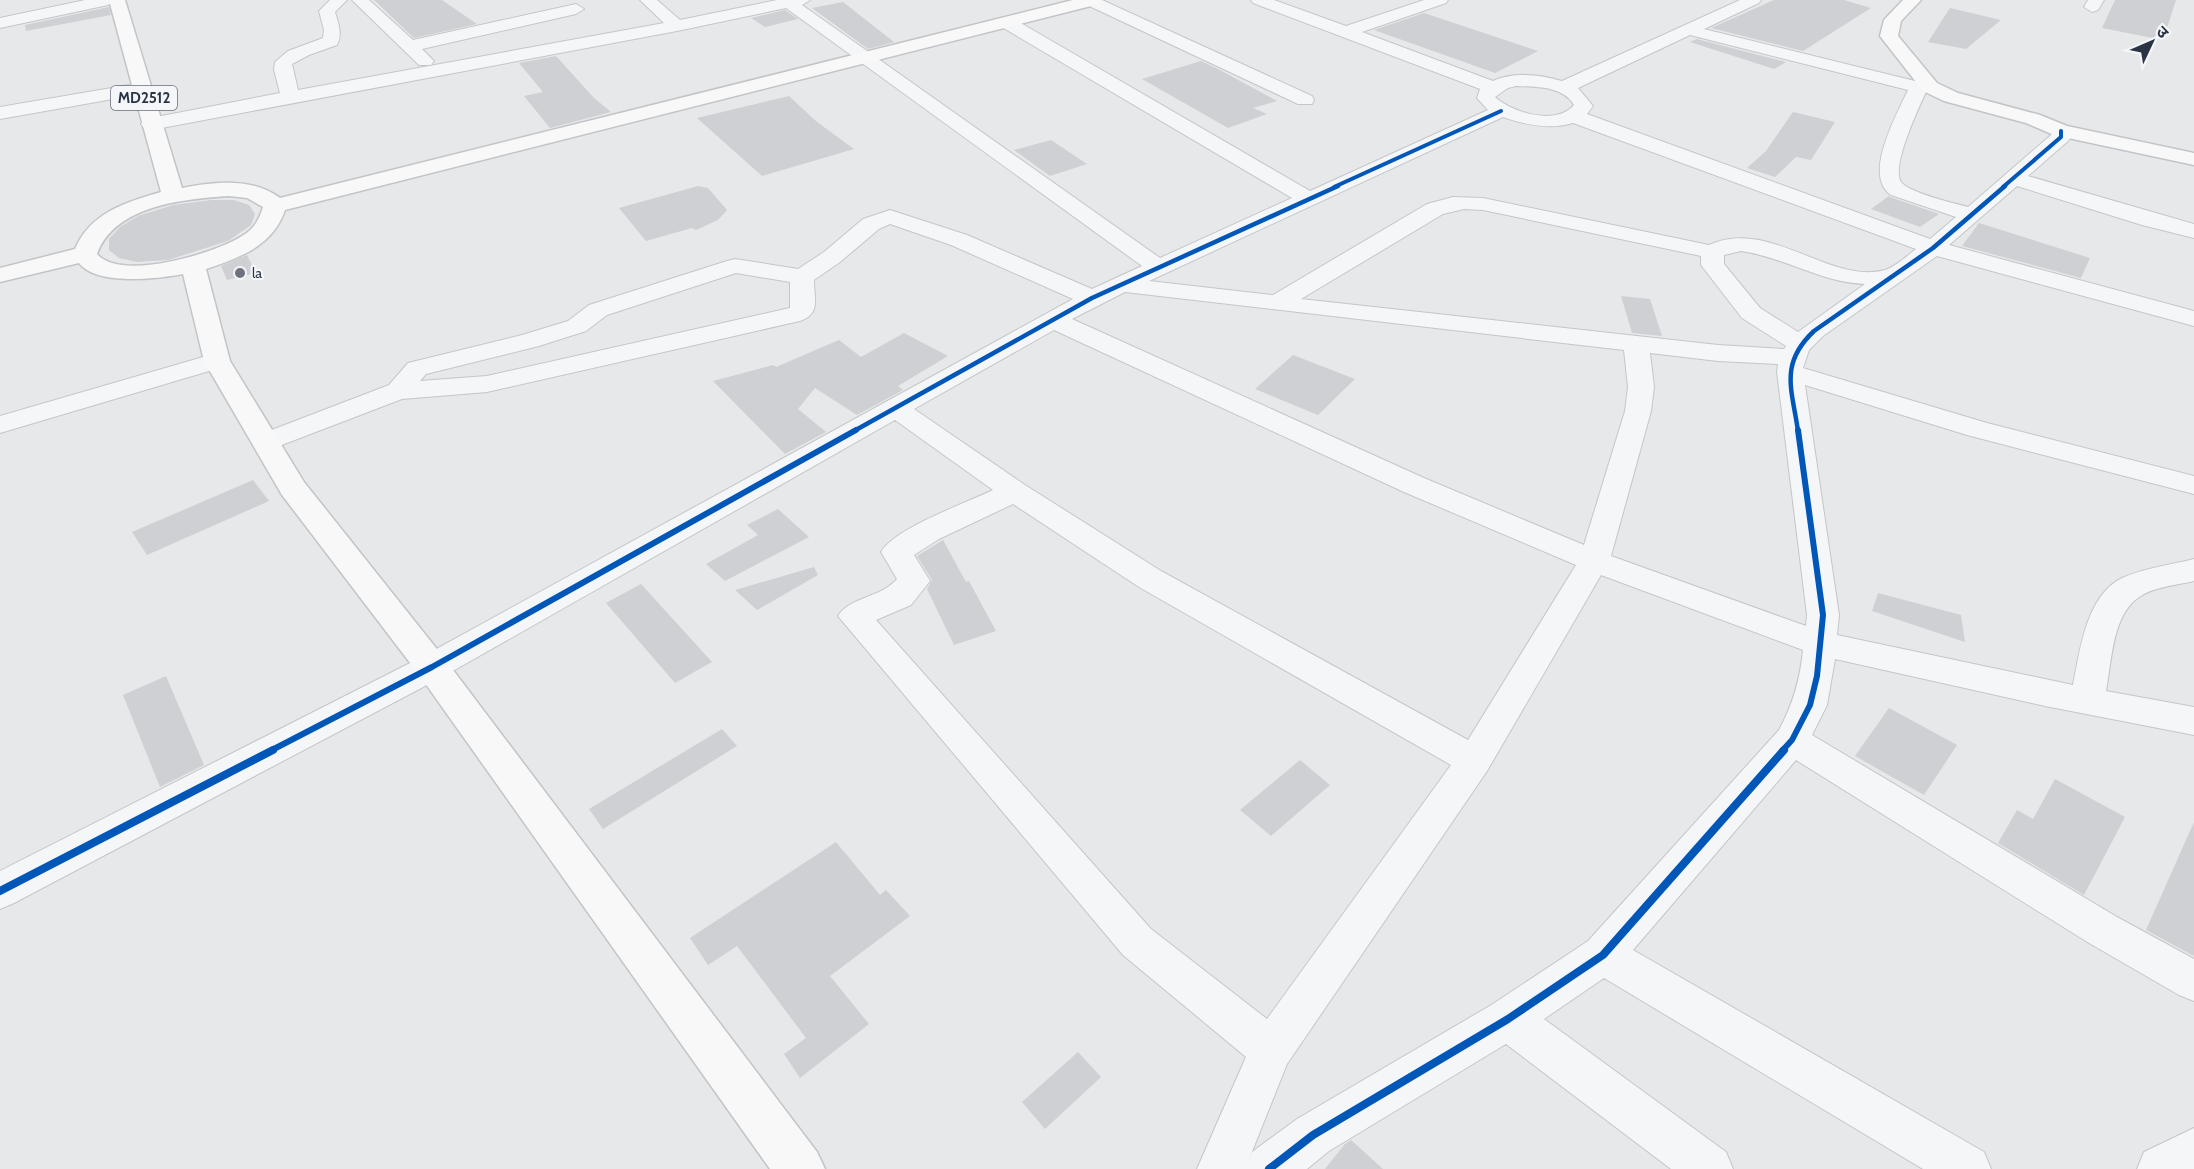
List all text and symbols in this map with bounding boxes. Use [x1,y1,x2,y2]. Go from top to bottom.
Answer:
north arrow [2122,12,2182,72]
text: उ [2152,22,2173,42]
road number: MD2512 [111,86,177,110]
place label: la [252,264,262,282]
marker: la [233,266,247,280]

